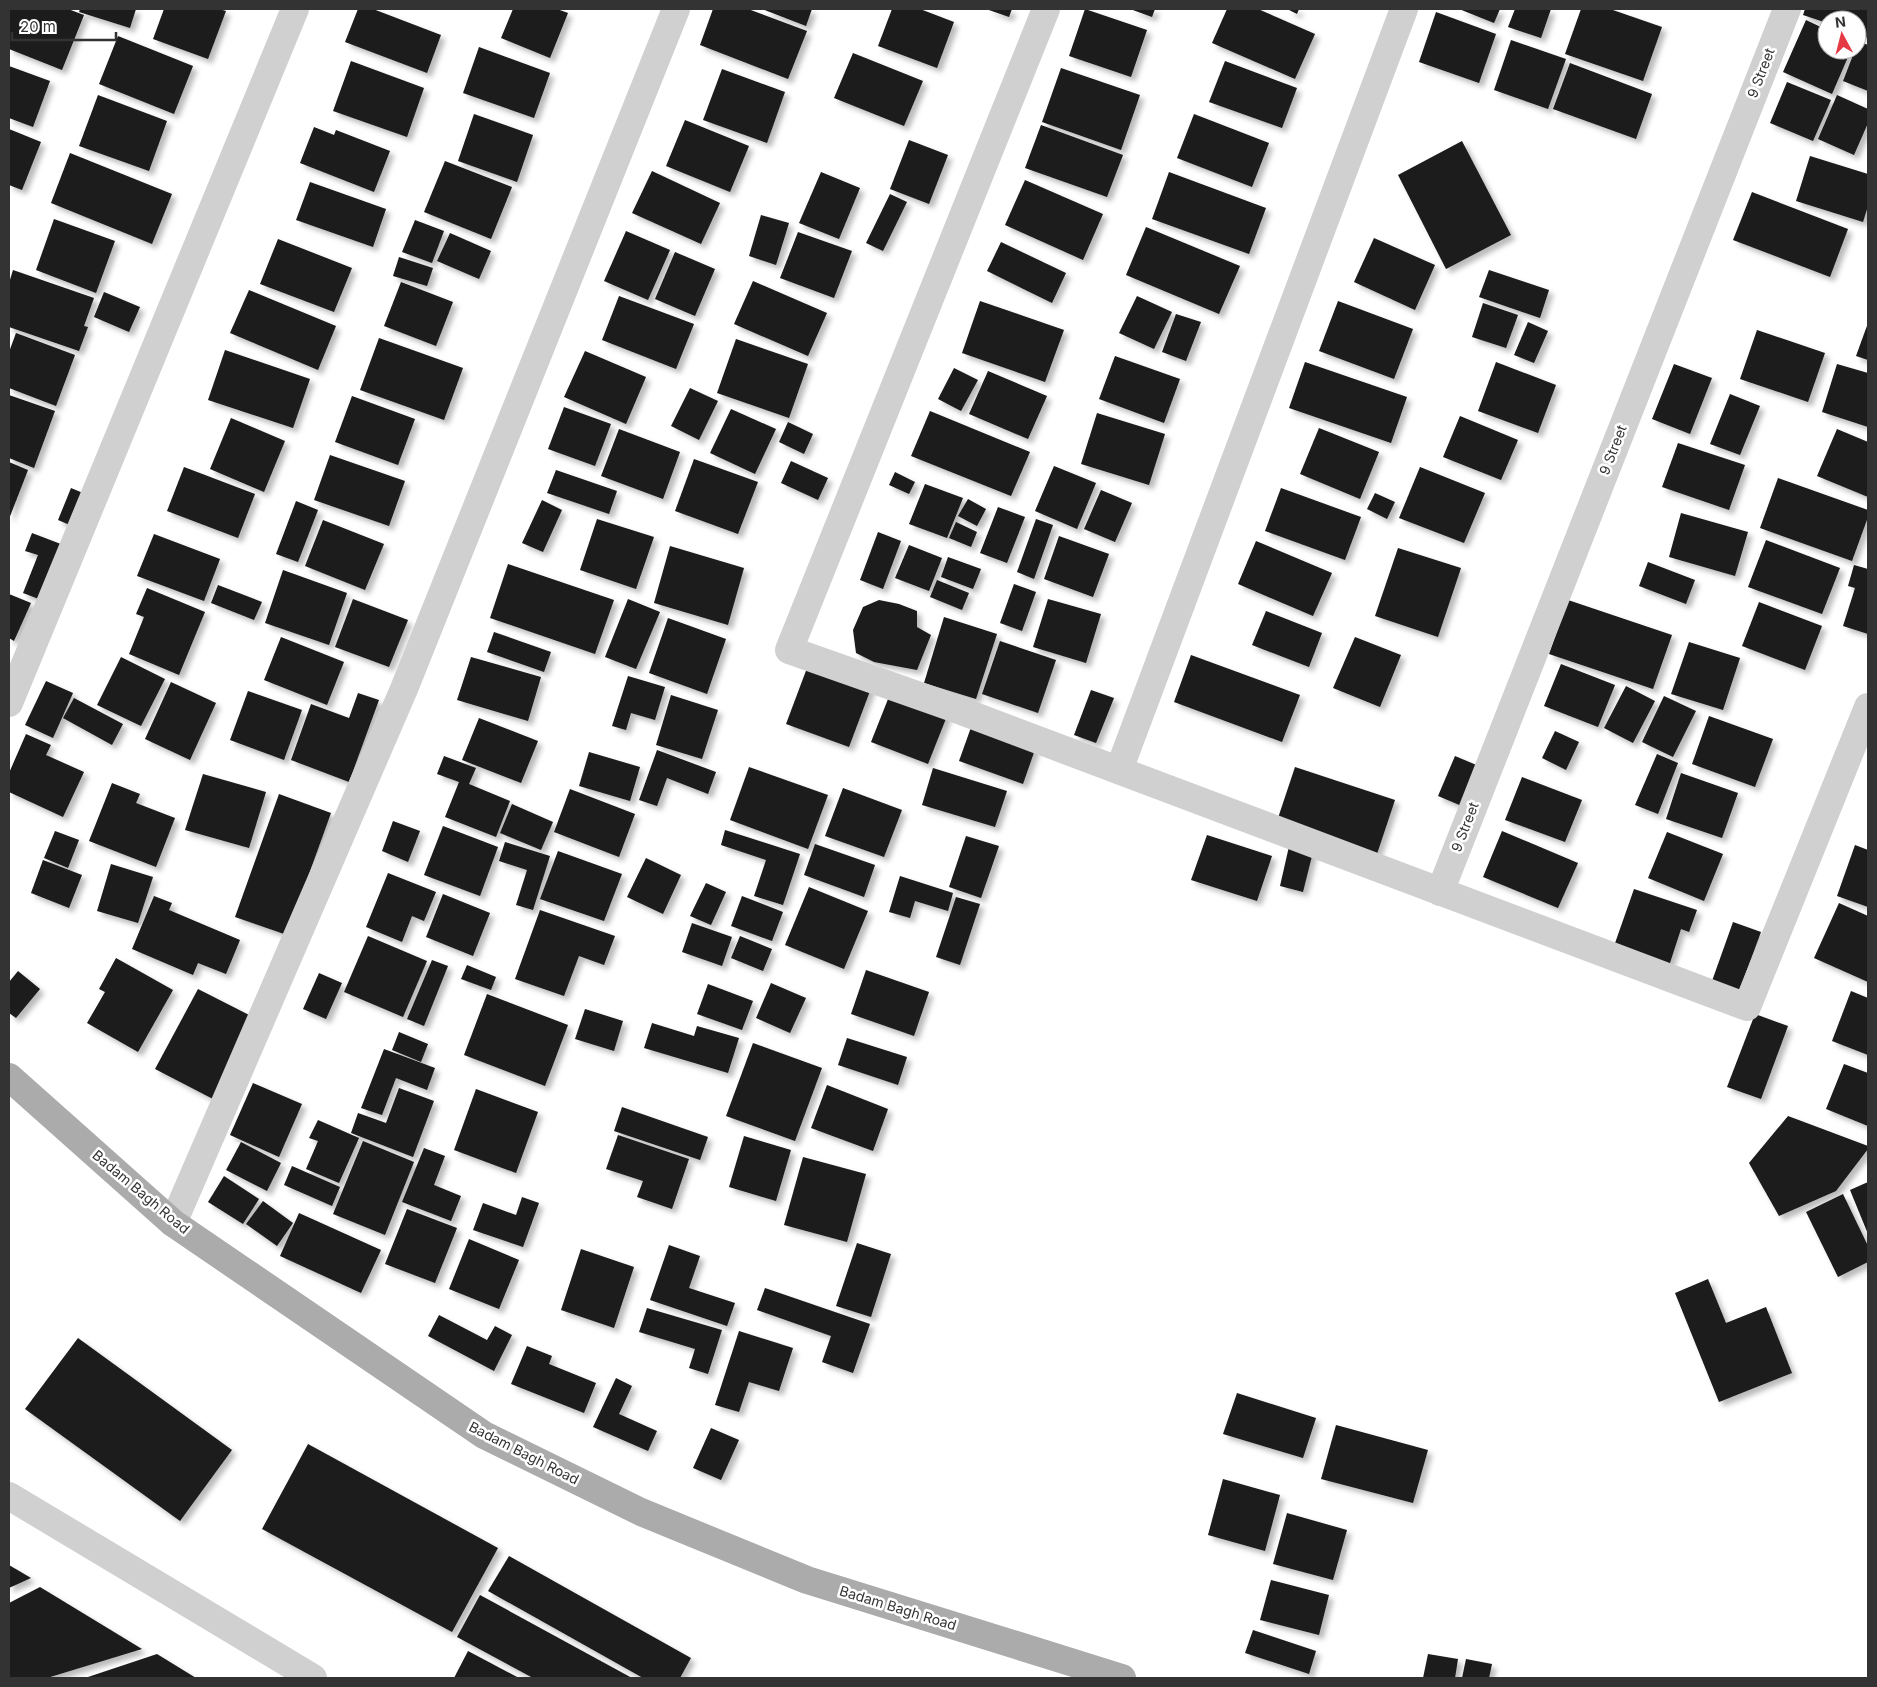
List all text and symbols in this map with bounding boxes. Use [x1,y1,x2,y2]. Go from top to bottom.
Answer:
scale bar [12,10,116,42]
north arrow [1817,10,1867,60]
text: N [1834,13,1847,31]
text: 20 m [20,17,56,36]
street label: 9 Street [1743,45,1778,100]
street label: 9 Street [1595,422,1630,477]
street label: 9 Street [1447,799,1482,854]
street label: Badam Bagh Road [89,1146,193,1237]
street label: Badam Bagh Road [466,1417,582,1488]
street label: Badam Bagh Road [838,1582,959,1633]

